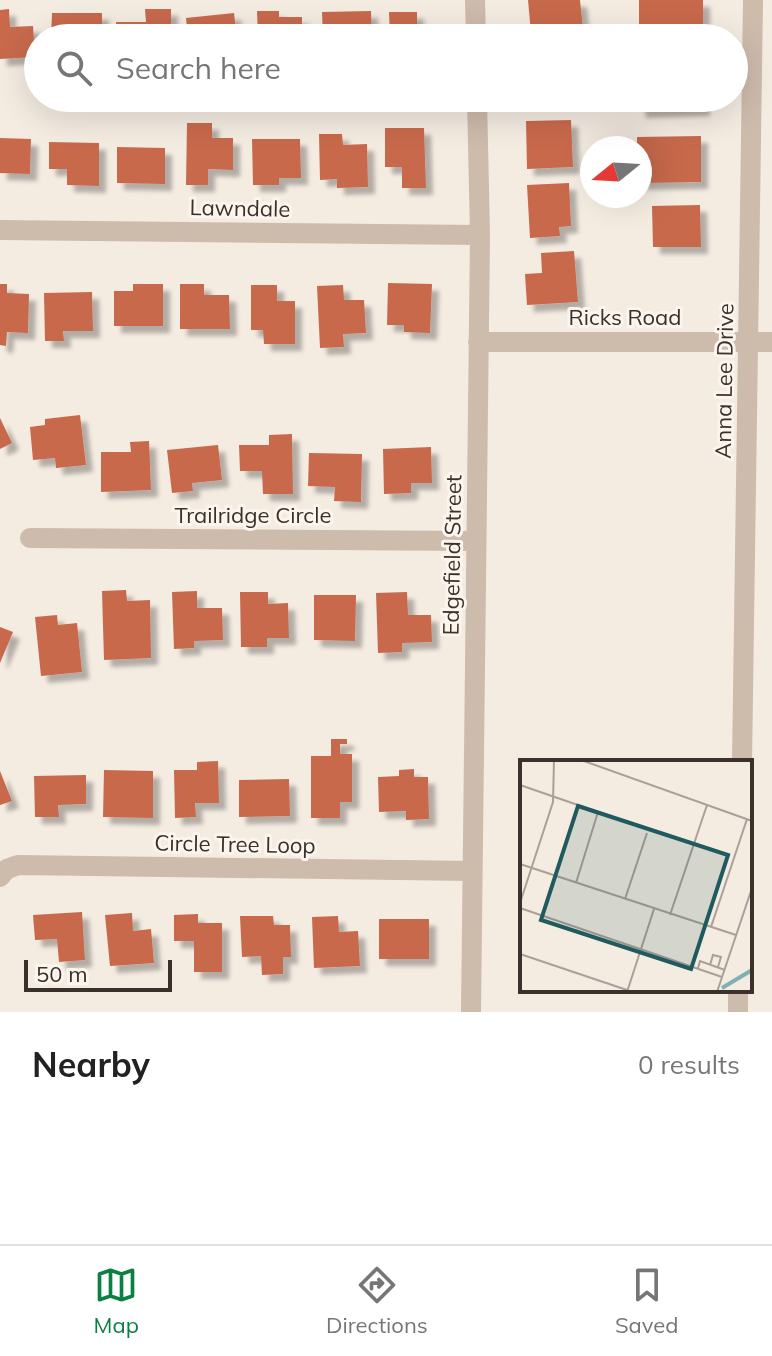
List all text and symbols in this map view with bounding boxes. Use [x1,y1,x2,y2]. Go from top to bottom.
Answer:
search box [24,24,748,112]
icon: search [52,46,96,90]
text: Search here [116,49,281,87]
north arrow [580,136,652,208]
street label: Lawndale [189,193,291,223]
street label: Ricks Road [568,303,682,331]
street label: Anna Lee Drive [709,303,739,459]
street label: Edgefield Street [437,474,467,636]
street label: Trailridge Circle [175,501,331,529]
inset map [520,760,752,992]
street label: Circle Tree Loop [154,829,316,859]
scale bar [24,956,172,992]
text: 50 m [36,960,87,988]
text: Nearby [32,1043,150,1086]
text: 0 results [638,1048,740,1081]
tab: Map [94,1263,139,1339]
tab: Directions [326,1263,428,1339]
tab: Saved [615,1263,678,1339]

